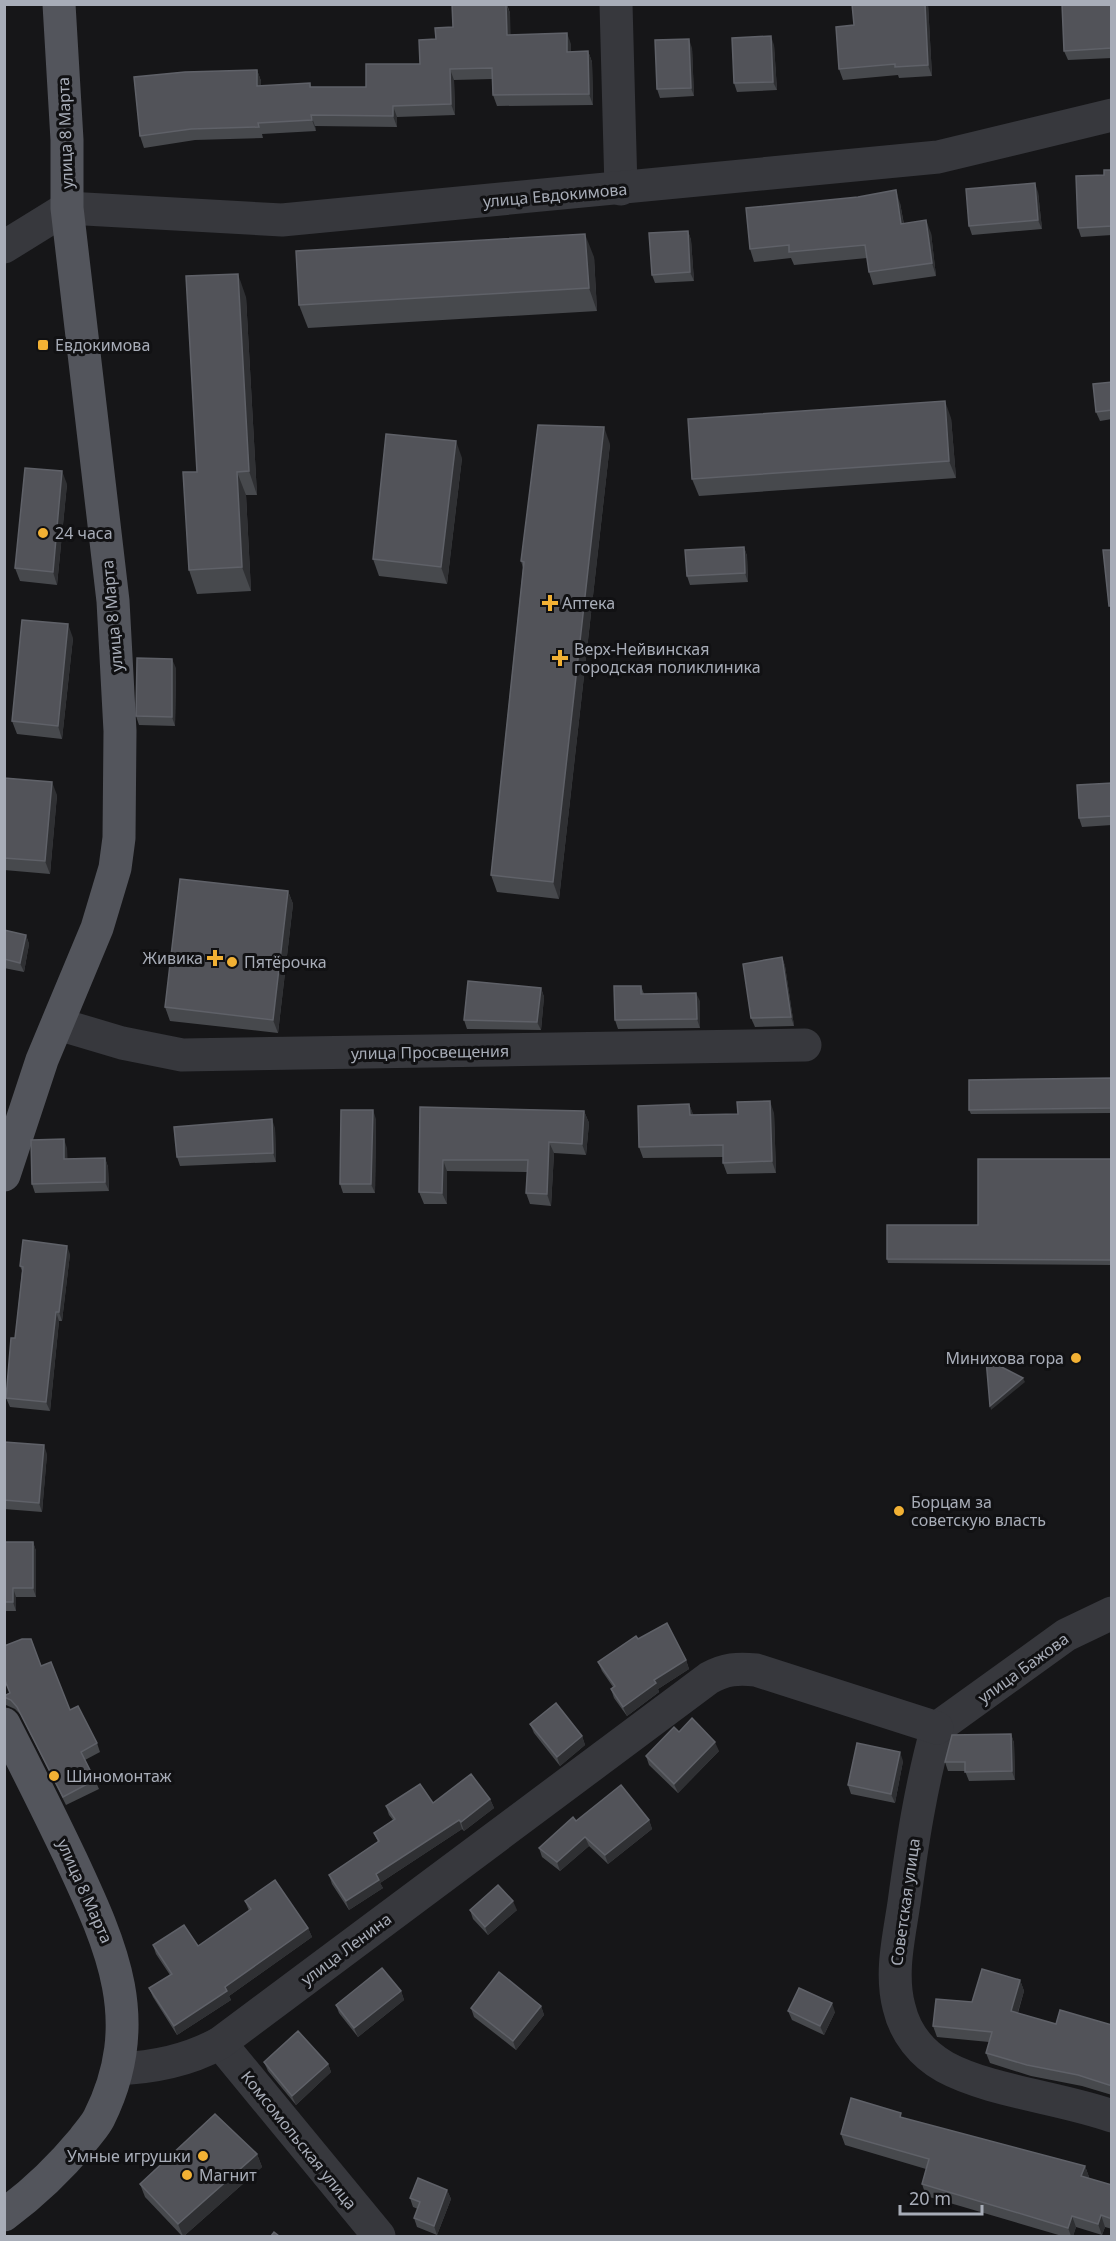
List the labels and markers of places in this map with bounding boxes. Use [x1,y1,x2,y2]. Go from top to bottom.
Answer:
place label: Евдокимова [55,334,150,356]
marker: Евдокимова [36,338,50,352]
place label: 24 часа [55,522,113,544]
marker: 24 часа [36,526,50,540]
place label: Аптека [562,592,615,614]
marker: Аптека [543,596,557,610]
place label: Верх-Нейвинская городская поликлиника [574,638,761,678]
marker: Верх-Нейвинская городская поликлиника [551,649,569,667]
place label: Живика [143,947,203,969]
marker: Живика [208,951,222,965]
place label: Пятёрочка [244,951,327,973]
marker: Пятёрочка [225,955,239,969]
place label: Минихова гора [945,1347,1064,1369]
marker: Минихова гора [1069,1351,1083,1365]
place label: Борцам за советскую власть [911,1491,1046,1531]
marker: Борцам за советскую власть [892,1504,906,1518]
place label: Шиномонтаж [66,1765,172,1787]
marker: Шиномонтаж [47,1769,61,1783]
place label: Умные игрушки [67,2145,191,2167]
marker: Умные игрушки [196,2149,210,2163]
place label: Магнит [199,2164,257,2186]
marker: Магнит [180,2168,194,2182]

